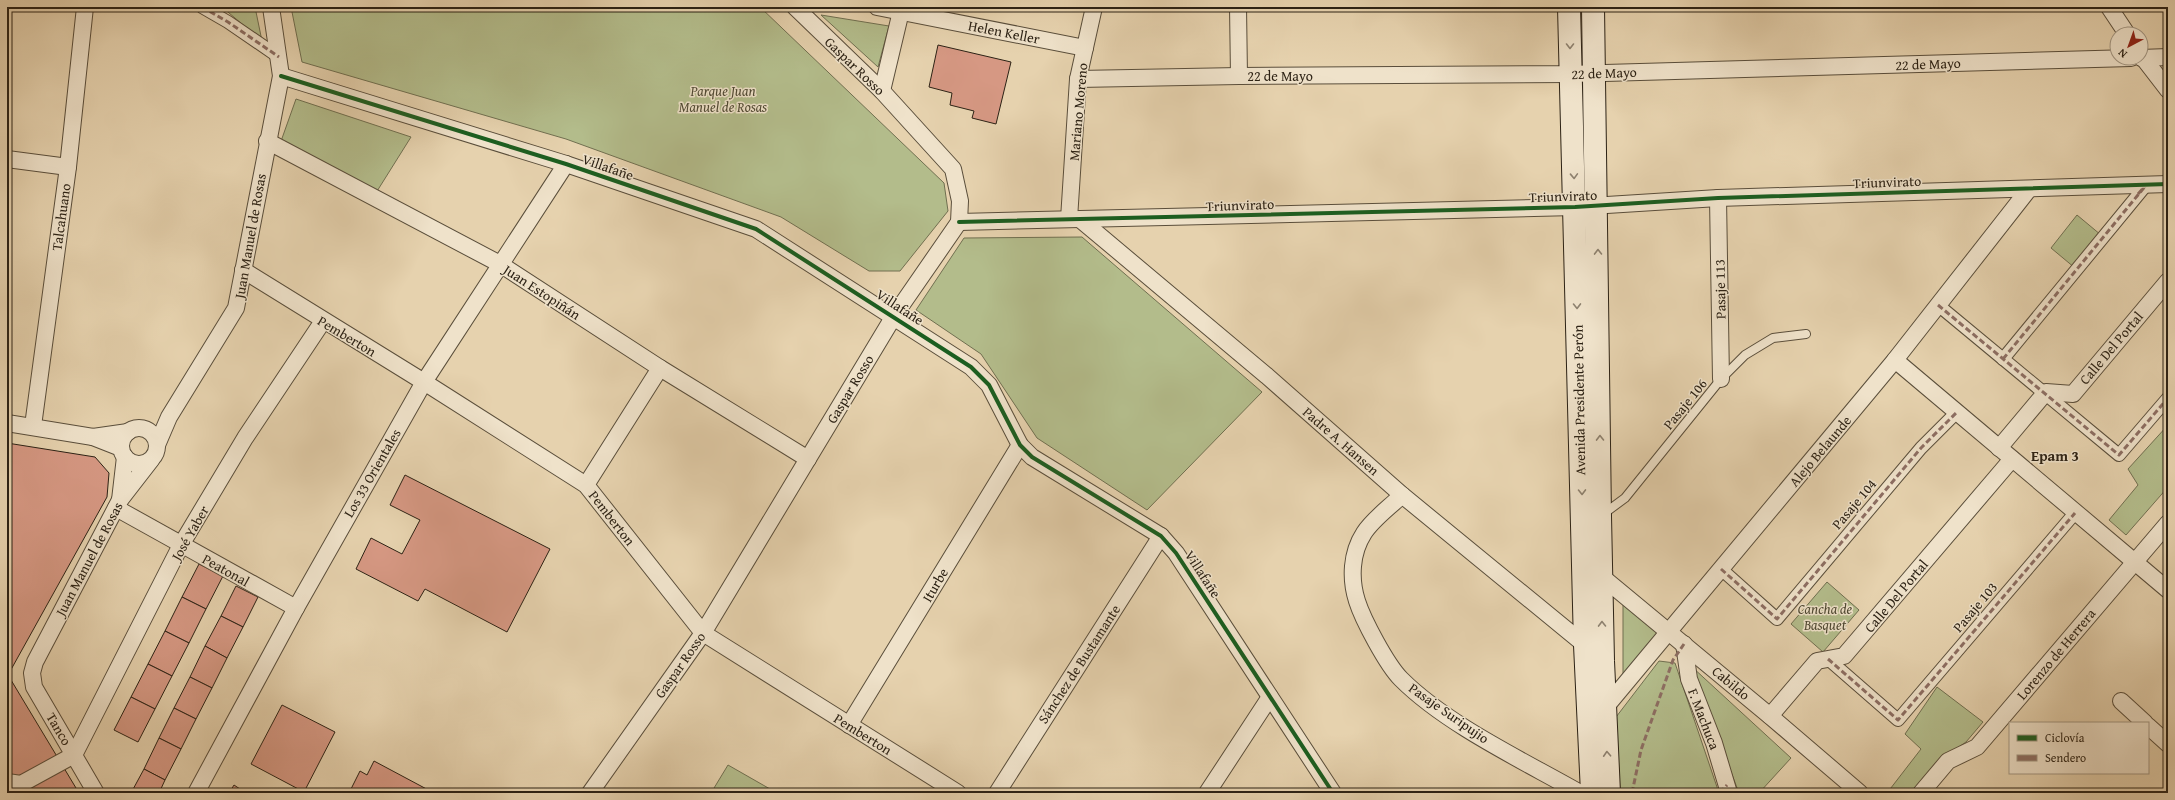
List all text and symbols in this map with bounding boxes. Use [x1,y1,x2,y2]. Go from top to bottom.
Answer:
street label: Helen Keller [967,15,1042,49]
north arrow [2109,26,2149,66]
street label: Gaspar Rosso [820,32,890,100]
one-way arrow [1566,43,1574,49]
text: N [2114,45,2130,62]
street label: 22 de Mayo [1895,53,1961,75]
street label: Mariano Moreno [1064,62,1092,162]
street label: 22 de Mayo [1571,62,1637,84]
street label: 22 de Mayo [1247,66,1313,86]
park label: Parque Juan Manuel de Rosas [679,81,767,117]
street label: Villafañe [580,149,637,185]
street label: Triunvirato [1853,171,1921,193]
street label: Juan Manuel de Rosas [229,172,271,302]
one-way arrow [1570,173,1578,179]
street label: Talcahuano [46,182,76,252]
street label: Triunvirato [1529,185,1597,207]
street label: Triunvirato [1206,194,1274,216]
one-way arrow [1593,249,1602,255]
street label: Juan Estopiñán [498,259,584,324]
street label: Pasaje 113 [1709,259,1731,319]
street label: Villafañe [872,284,928,330]
one-way arrow [1573,303,1581,309]
street label: Calle Del Portal [2074,307,2148,389]
street label: Pemberton [314,311,380,361]
street label: Avenida Presidente Perón [1568,324,1590,475]
street label: Gaspar Rosso [822,351,878,427]
street label: Pasaje 106 [1658,374,1712,434]
street label: Padre A. Hansen [1298,402,1384,480]
street label: Alejo Belaunde [1784,411,1856,491]
street label: Los 33 Orientales [338,425,406,521]
one-way arrow [1595,435,1604,441]
district label: Epam 3 [2031,445,2079,466]
street label: Pasaje 104 [1827,474,1881,533]
street label: Pemberton [584,486,640,550]
one-way arrow [1577,489,1586,495]
street label: Juan Manuel de Rosas [49,498,128,621]
street label: José Yaber [165,502,214,566]
street label: Villafañe [1180,546,1226,602]
street label: Peatonal [199,549,253,591]
street label: Calle Del Portal [1859,555,1933,637]
street label: Iturbe [917,564,953,606]
street label: Pasaje 103 [1948,578,2002,636]
park label: Cancha de Basquet [1798,599,1853,635]
street label: Sánchez de Bustamante [1033,600,1125,727]
street label: Lorenzo de Herrera [2012,604,2100,704]
one-way arrow [1598,621,1606,627]
street label: Gaspar Rosso [650,628,710,702]
street label: Cabildo [1708,661,1754,705]
street label: Pasaje Suripujio [1405,678,1493,748]
street label: F. Machuca [1683,685,1725,753]
street label: Pemberton [830,708,896,760]
street label: Tanco [41,709,77,749]
legend [2009,722,2149,774]
text: Ciclovía [2045,729,2085,746]
text: Sendero [2045,749,2086,766]
one-way arrow [1603,751,1611,757]

